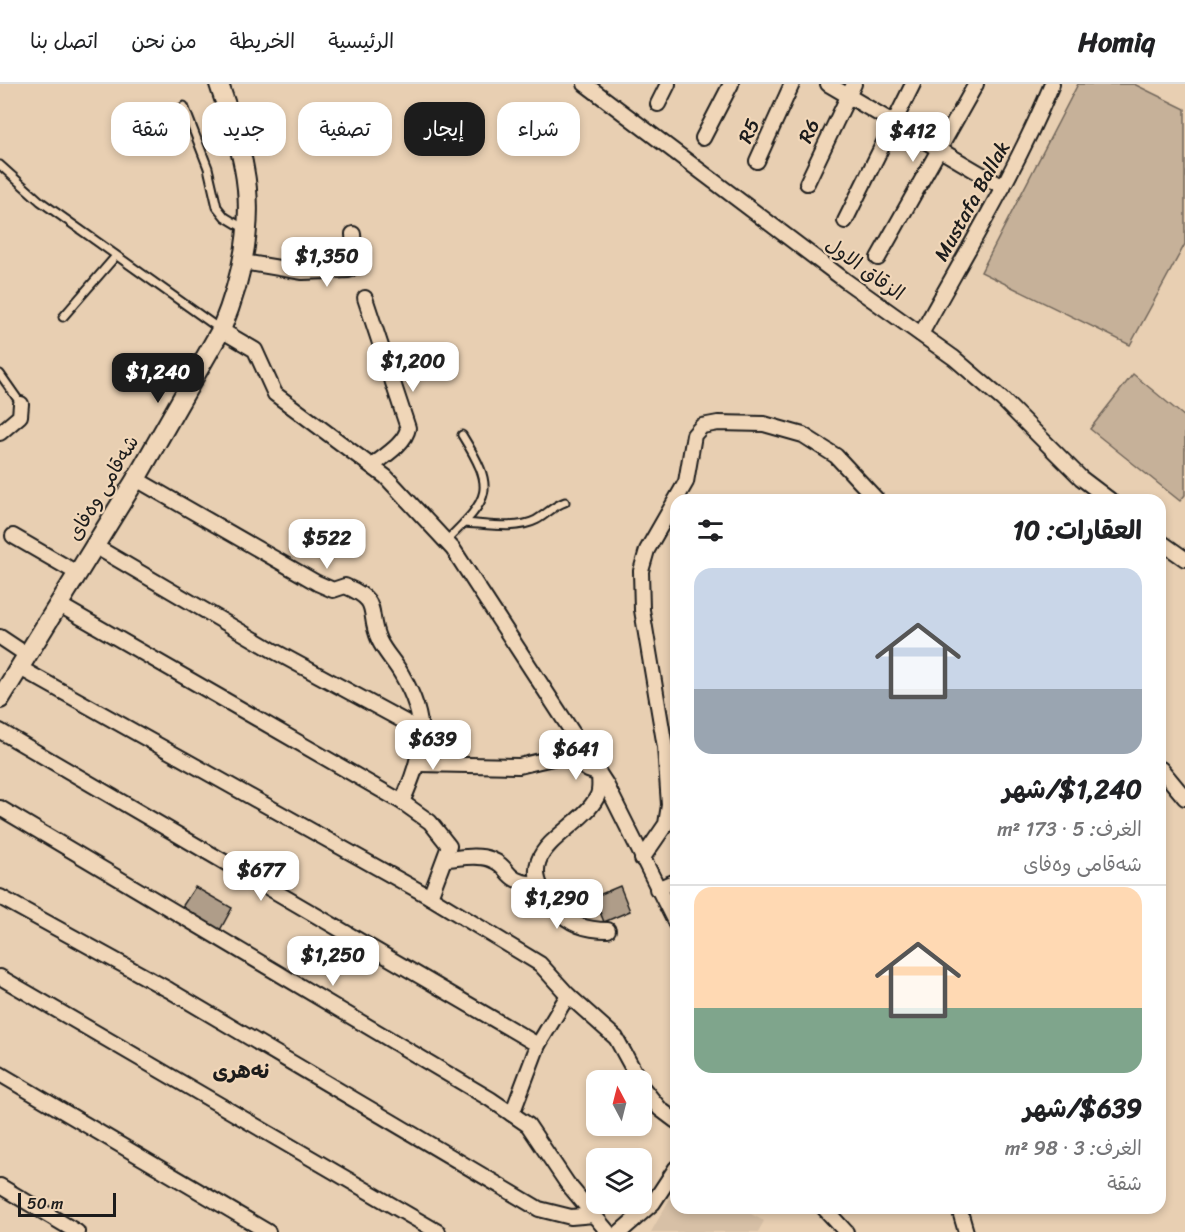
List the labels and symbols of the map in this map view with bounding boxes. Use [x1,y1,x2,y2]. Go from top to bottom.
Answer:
pin: $412 [877,112,949,163]
street label: R5 [728,113,770,149]
street label: R6 [788,113,830,149]
street label: Mustafa Ballak [924,134,1020,268]
street label: الزقاق الاول [818,228,912,310]
pin: $1,350 [278,237,376,288]
pin: $1,200 [364,342,462,393]
pin: $1,240 [109,353,207,404]
street label: شەقامی وەفای [57,428,149,548]
pin: $522 [291,519,363,570]
pin: $639 [397,720,469,771]
pin: $641 [540,730,612,781]
pin: $677 [225,851,297,902]
pin: $1,290 [508,879,606,930]
pin: $1,250 [284,936,382,987]
district label: نەھری [213,1052,269,1090]
north arrow [586,1070,652,1136]
scale bar [18,1190,116,1218]

